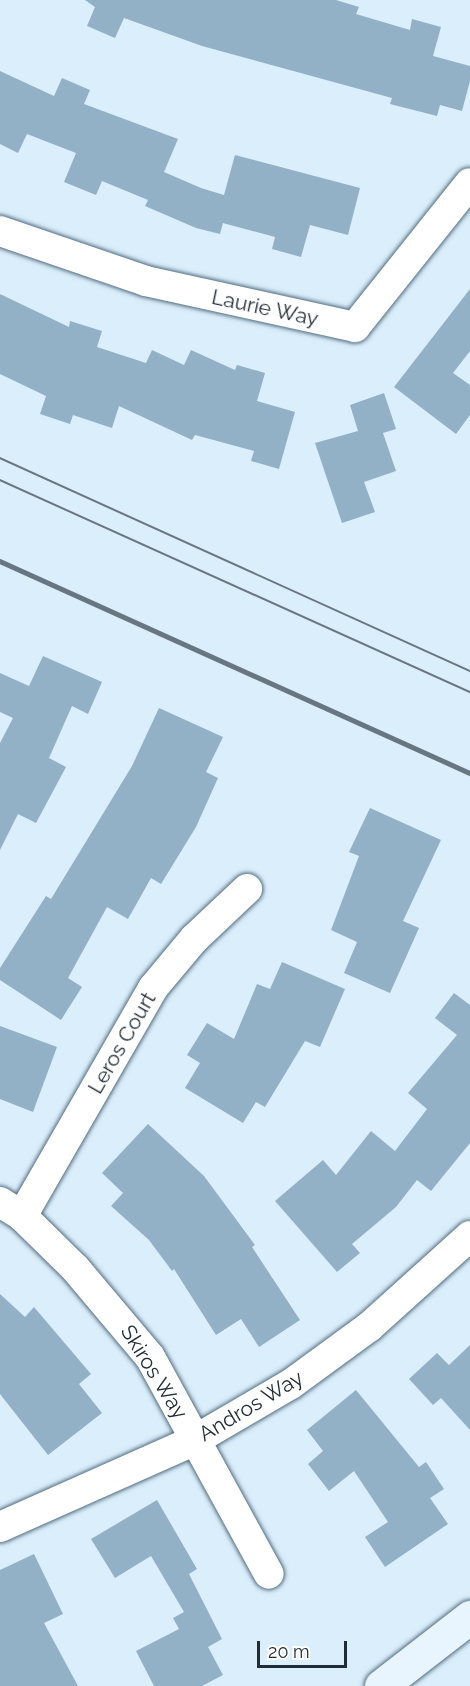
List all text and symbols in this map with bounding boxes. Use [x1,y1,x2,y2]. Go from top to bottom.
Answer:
street label: Laurie Way [209,284,321,332]
street label: Leros Court [83,988,161,1098]
street label: Skiros Way [115,1320,193,1424]
street label: Andros Way [194,1365,308,1447]
scale bar [260,1629,350,1667]
text: 20 m [268,1641,310,1662]

